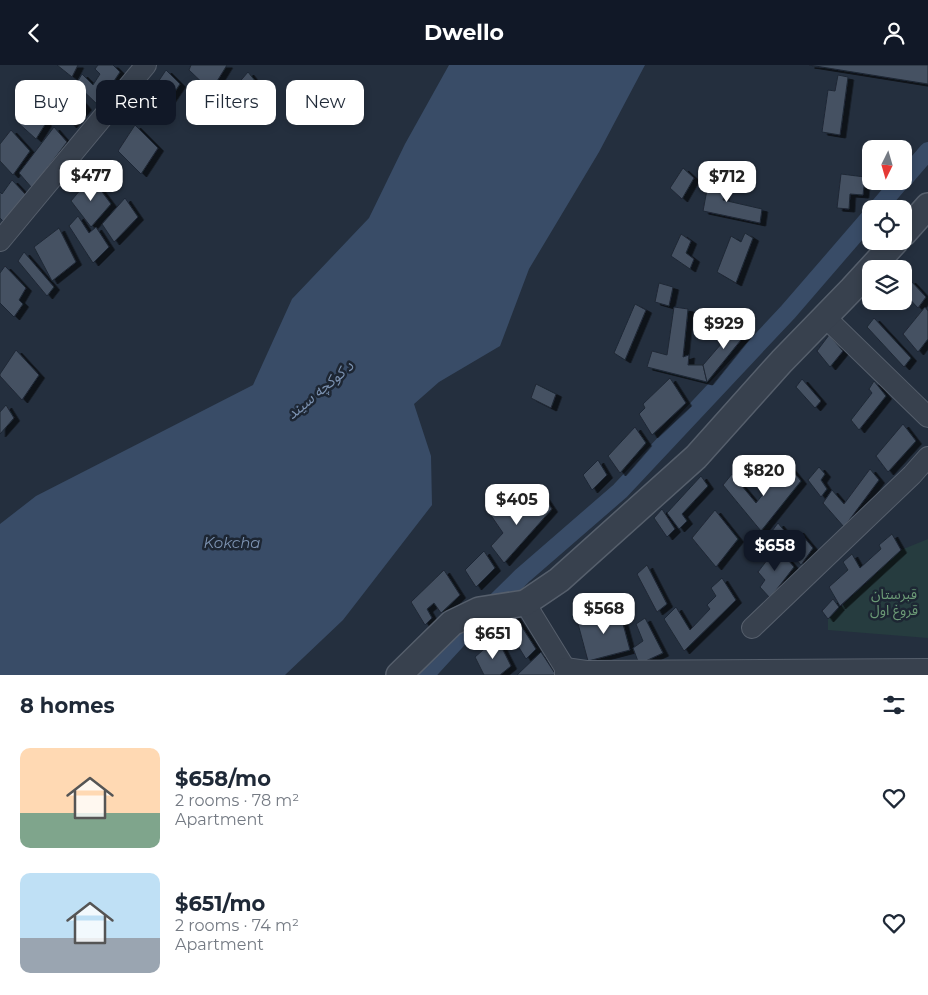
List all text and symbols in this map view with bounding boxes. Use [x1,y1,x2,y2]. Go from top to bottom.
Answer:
icon: back [20,19,48,47]
text: Dwello [424,19,504,46]
icon: person [880,19,908,47]
chip: Buy [15,80,86,125]
chip: Rent [96,80,176,125]
chip: Filters [186,80,276,125]
chip: New [286,80,364,125]
north arrow [862,140,912,190]
map controls [862,140,912,310]
pin: $477 [61,159,121,202]
pin: $712 [697,161,757,203]
text: $477 [71,166,111,185]
text: $712 [709,167,745,186]
button: locate [862,200,912,250]
button: layers [862,260,912,310]
pin: $929 [694,307,754,350]
text: $929 [704,314,744,333]
water label: د کوکچه سیند [282,356,358,424]
pin: $820 [734,455,794,497]
text: $820 [743,461,785,480]
pin: $405 [487,483,547,526]
text: $405 [496,490,538,509]
pin: $658 [745,529,805,572]
water label: Kokcha [204,533,260,552]
text: $658 [755,536,795,555]
park label: قبرستان قروغ اول [870,585,918,621]
pin: $568 [574,593,634,635]
text: $568 [584,599,624,618]
pin: $651 [463,617,523,660]
text: $651 [475,624,511,643]
icon: filters [880,691,908,719]
text: 8 homes [20,693,115,718]
text: $658/mo [175,766,271,791]
icon: home [60,768,120,828]
icon: heart [880,784,908,812]
text: 2 rooms · 78 m² [175,791,299,810]
text: Apartment [175,810,264,829]
text: $651/mo [175,891,265,916]
icon: home [60,893,120,953]
icon: heart [880,909,908,937]
text: 2 rooms · 74 m² [175,916,299,935]
text: Apartment [175,935,264,954]

